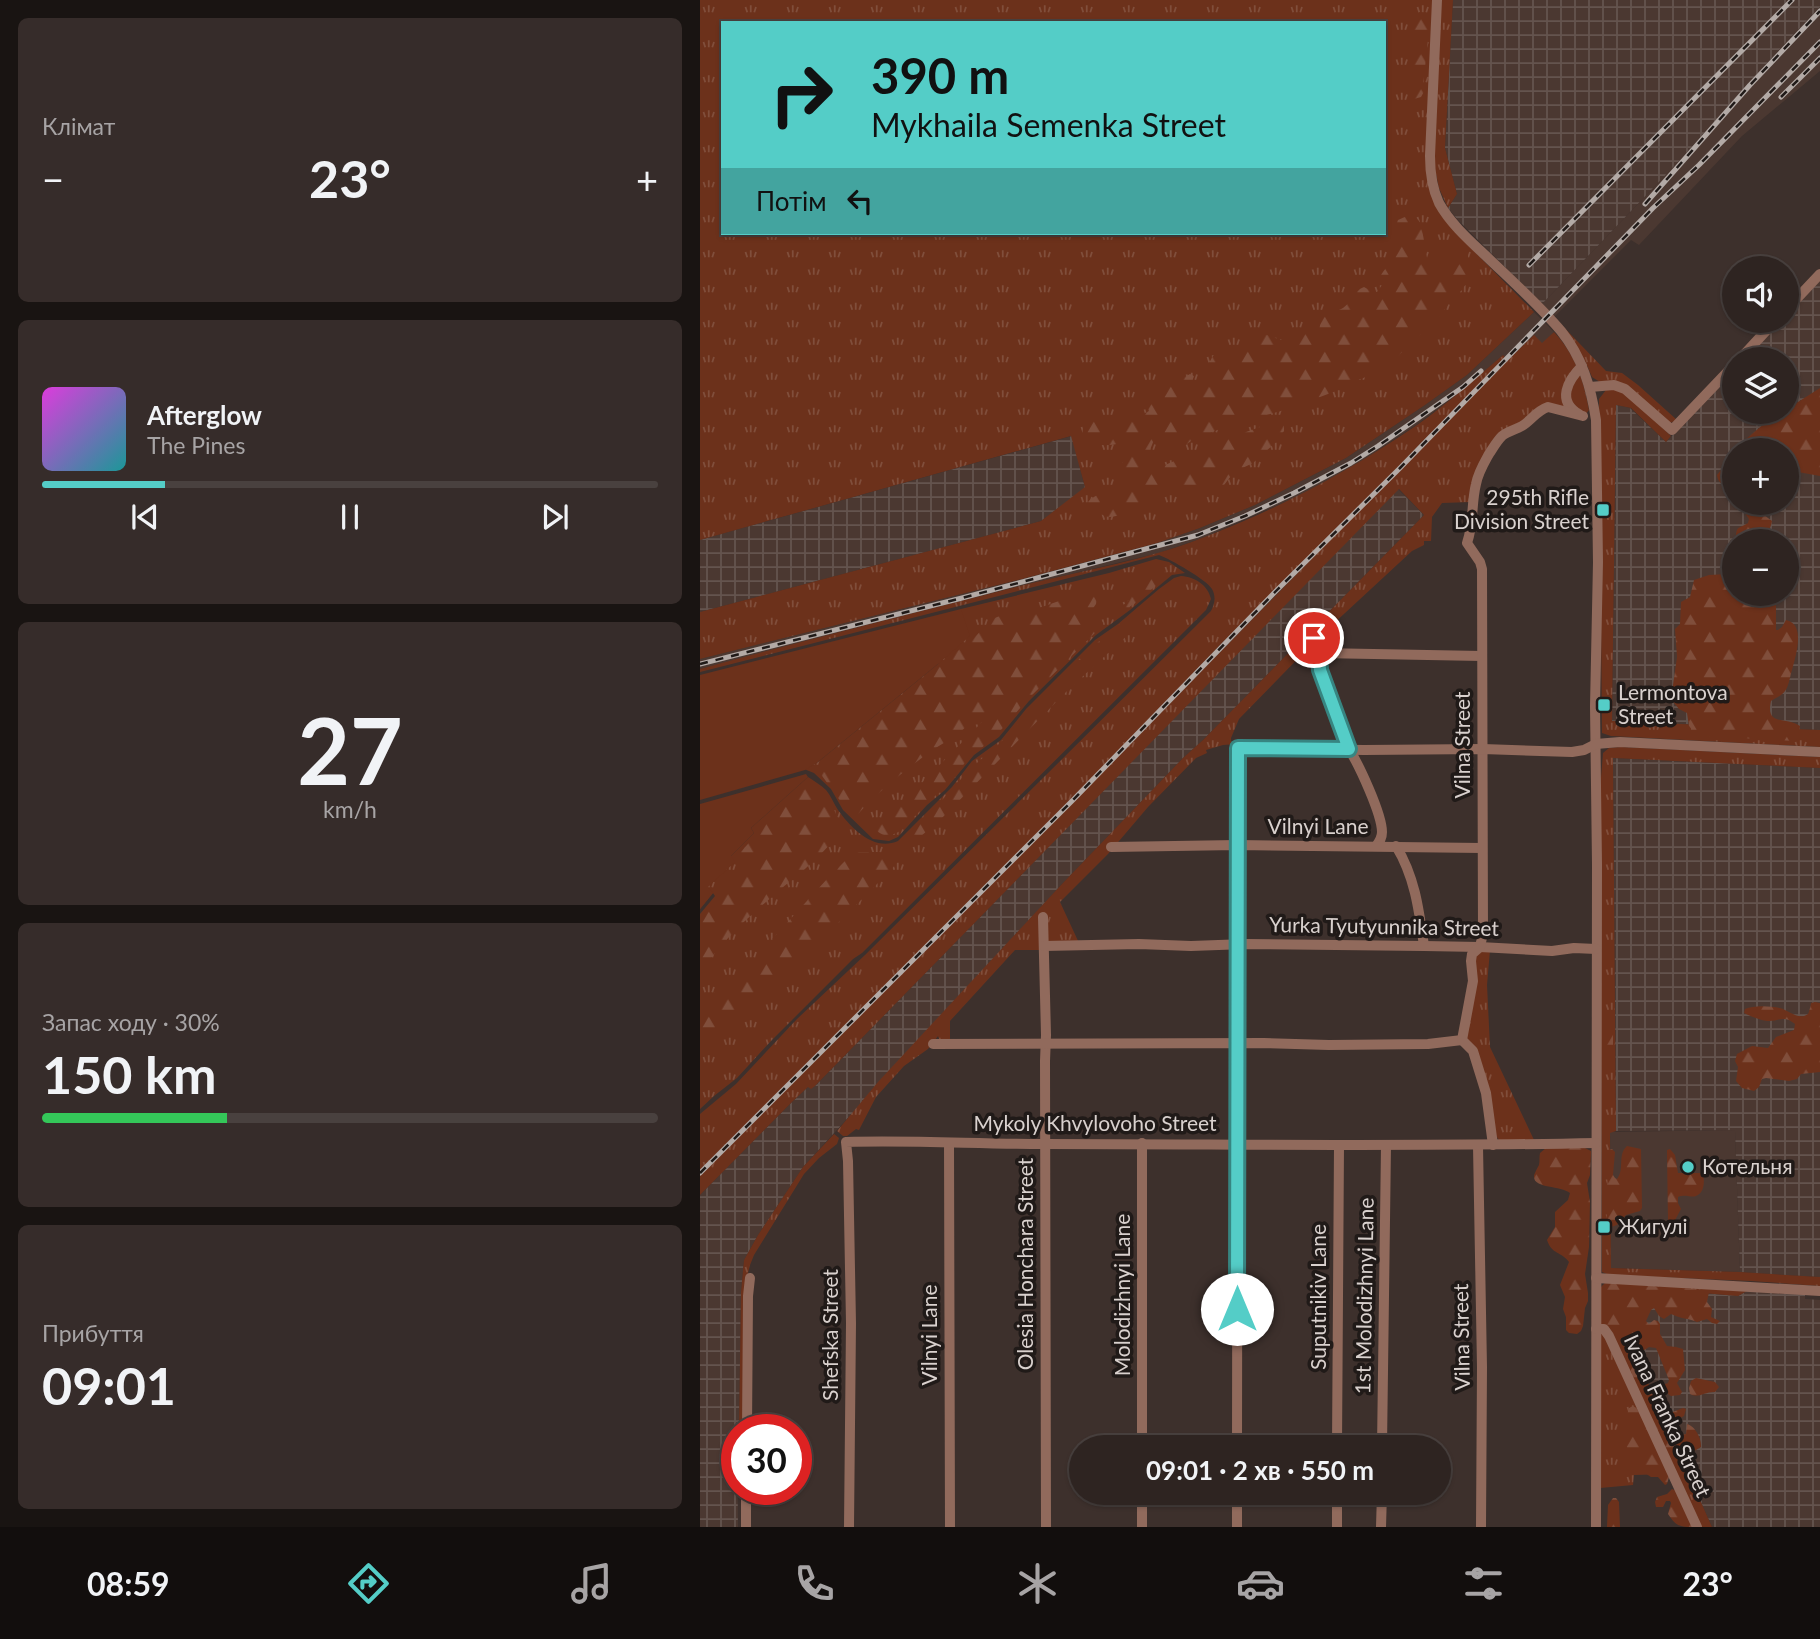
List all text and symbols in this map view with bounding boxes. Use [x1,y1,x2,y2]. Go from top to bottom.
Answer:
text: 390 m [871,46,1009,104]
icon: right [756,49,847,140]
text: Mykhaila Semenka Street [871,105,1226,144]
text: Клімат [42,112,115,140]
text: 23° [309,147,391,209]
text: − [42,156,64,202]
text: + [636,156,658,202]
icon: left [841,182,879,220]
text: Потім [756,185,827,217]
map controls [1722,256,1799,606]
button: sound [1722,256,1799,333]
button: layers [1722,347,1799,424]
text: Afterglow [147,399,262,431]
text: The Pines [147,431,245,459]
button: + [1722,438,1799,515]
place label: 295th Rifle Division Street [1454,484,1589,533]
icon: previous [126,498,164,536]
icon: pause [331,498,369,536]
icon: next [536,498,574,536]
marker: 295th Rifle Division Street [1595,502,1611,518]
button: − [1722,529,1799,606]
pin [1284,608,1344,668]
icon: arrive [1295,619,1333,657]
place label: Lermontova Street [1618,679,1728,728]
street label: Vilna Street [1449,691,1474,799]
text: 27 [297,695,403,804]
marker: Lermontova Street [1596,697,1612,713]
text: km/h [323,795,377,823]
street label: Vilnyi Lane [1268,813,1368,838]
street label: Yurka Tyutyunnika Street [1269,911,1500,940]
text: Запас ходу · 30% [42,1008,220,1036]
text: 150 km [42,1043,216,1105]
street label: Mykoly Khvylovoho Street [973,1110,1217,1135]
place label: Котельня [1702,1153,1793,1178]
street label: Olesia Honchara Street [1012,1157,1037,1370]
marker: Котельня [1680,1159,1696,1175]
street label: 1st Molodizhnyi Lane [1349,1197,1378,1395]
place label: Жигулі [1618,1213,1688,1238]
street label: Molodizhnyi Lane [1109,1214,1134,1376]
marker: Жигулі [1596,1219,1612,1235]
street label: Suputnikiv Lane [1305,1224,1330,1370]
street label: Shefska Street [817,1268,842,1401]
position arrow [1200,1272,1274,1346]
street label: Vilna Street [1447,1283,1474,1391]
street label: Vilnyi Lane [916,1285,941,1385]
text: Прибуття [42,1319,144,1347]
street label: Ivana Franka Street [1620,1330,1717,1501]
text: 09:01 [42,1354,176,1416]
speed limit sign: 30 [721,1414,812,1505]
text: 09:01 · 2 хв · 550 m [1146,1454,1374,1486]
icon: directions [344,1559,393,1608]
icon: music [567,1559,616,1608]
icon: phone [790,1559,839,1608]
icon: climate [1013,1559,1062,1608]
icon: car [1236,1559,1285,1608]
icon: filters [1459,1559,1508,1608]
text: 08:59 [87,1564,170,1603]
text: 23° [1682,1564,1733,1603]

